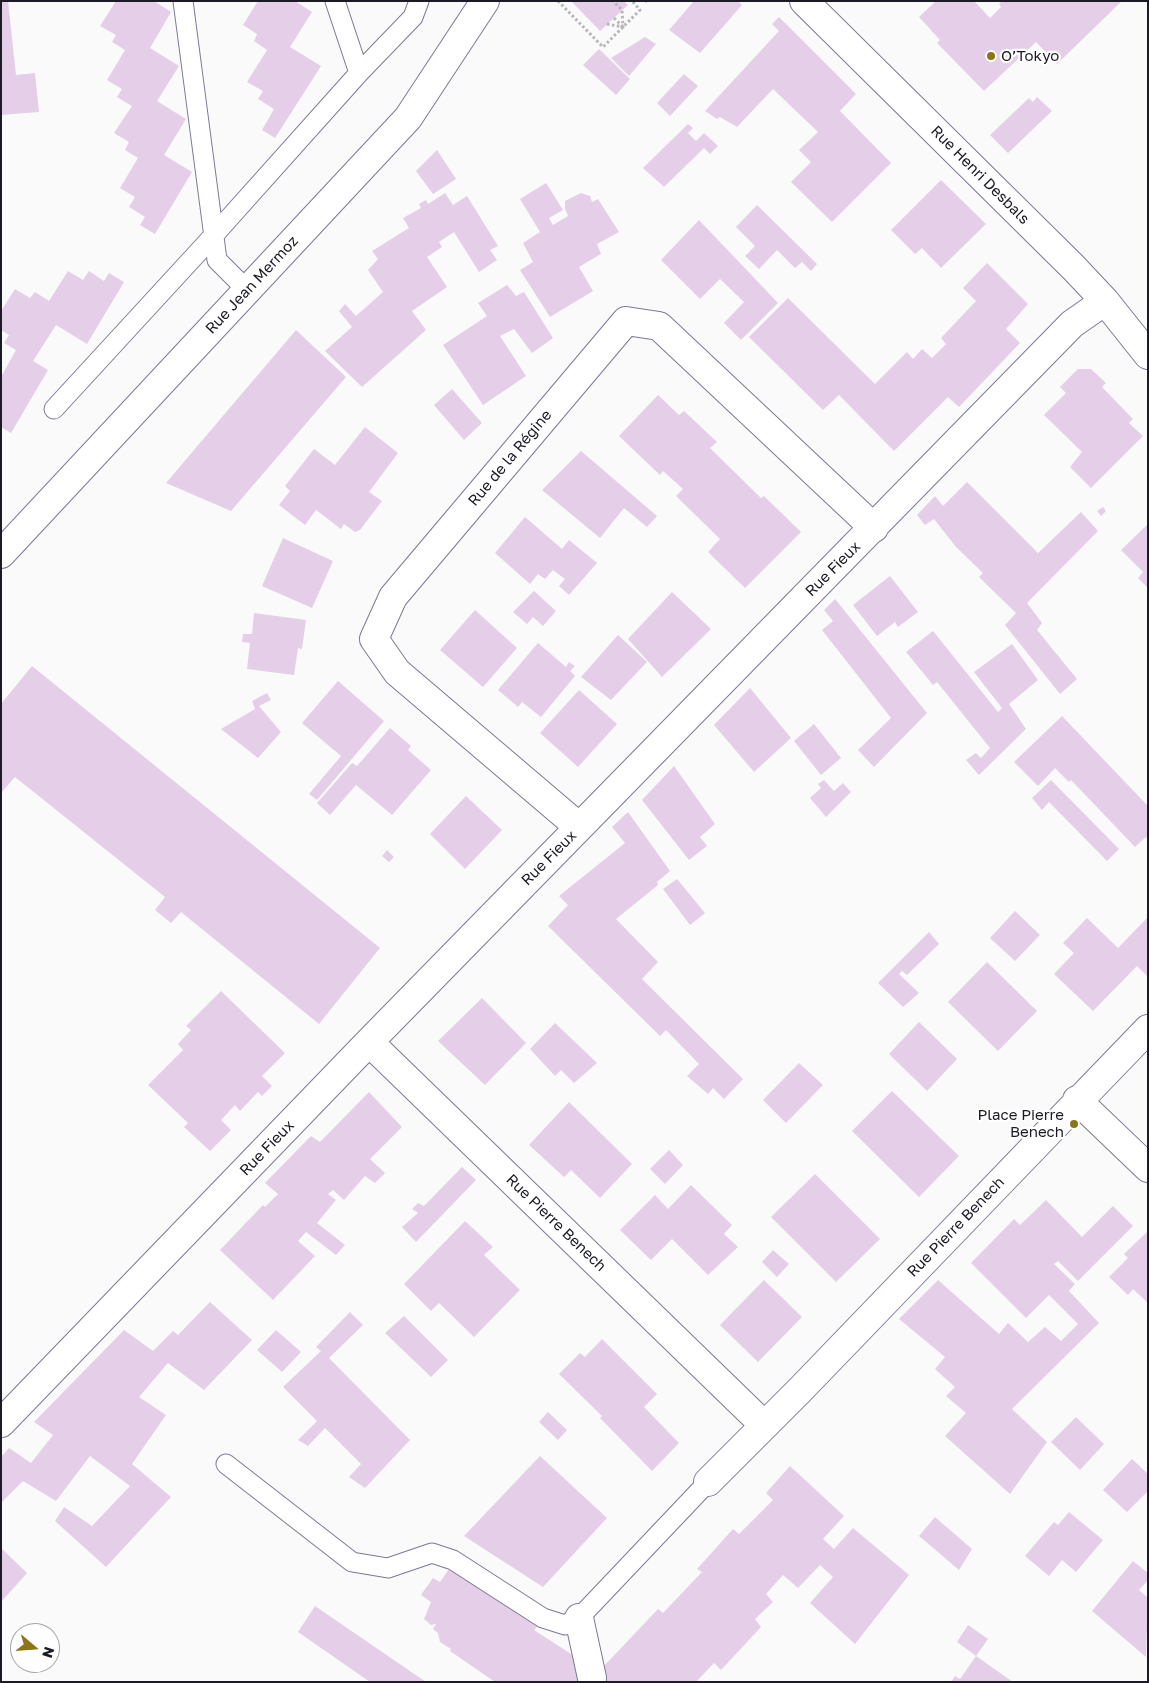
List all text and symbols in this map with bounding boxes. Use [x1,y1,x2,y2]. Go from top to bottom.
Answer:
place label: O’Tokyo [1001,47,1059,65]
marker: O’Tokyo [985,50,997,62]
street label: Rue Henri Desbals [927,122,1033,228]
street label: Rue Jean Mermoz [202,232,302,338]
street label: Rue de la Régine [465,406,555,510]
street label: Rue Fieux [802,538,864,600]
street label: Rue Fieux [518,827,580,889]
place label: Place Pierre Benech [977,1106,1064,1141]
street label: Rue Fieux [236,1116,298,1180]
marker: Place Pierre Benech [1068,1118,1080,1130]
street label: Rue Pierre Benech [502,1171,610,1275]
street label: Rue Pierre Benech [904,1173,1008,1281]
north arrow [10,1623,60,1673]
text: N [39,1645,59,1660]

